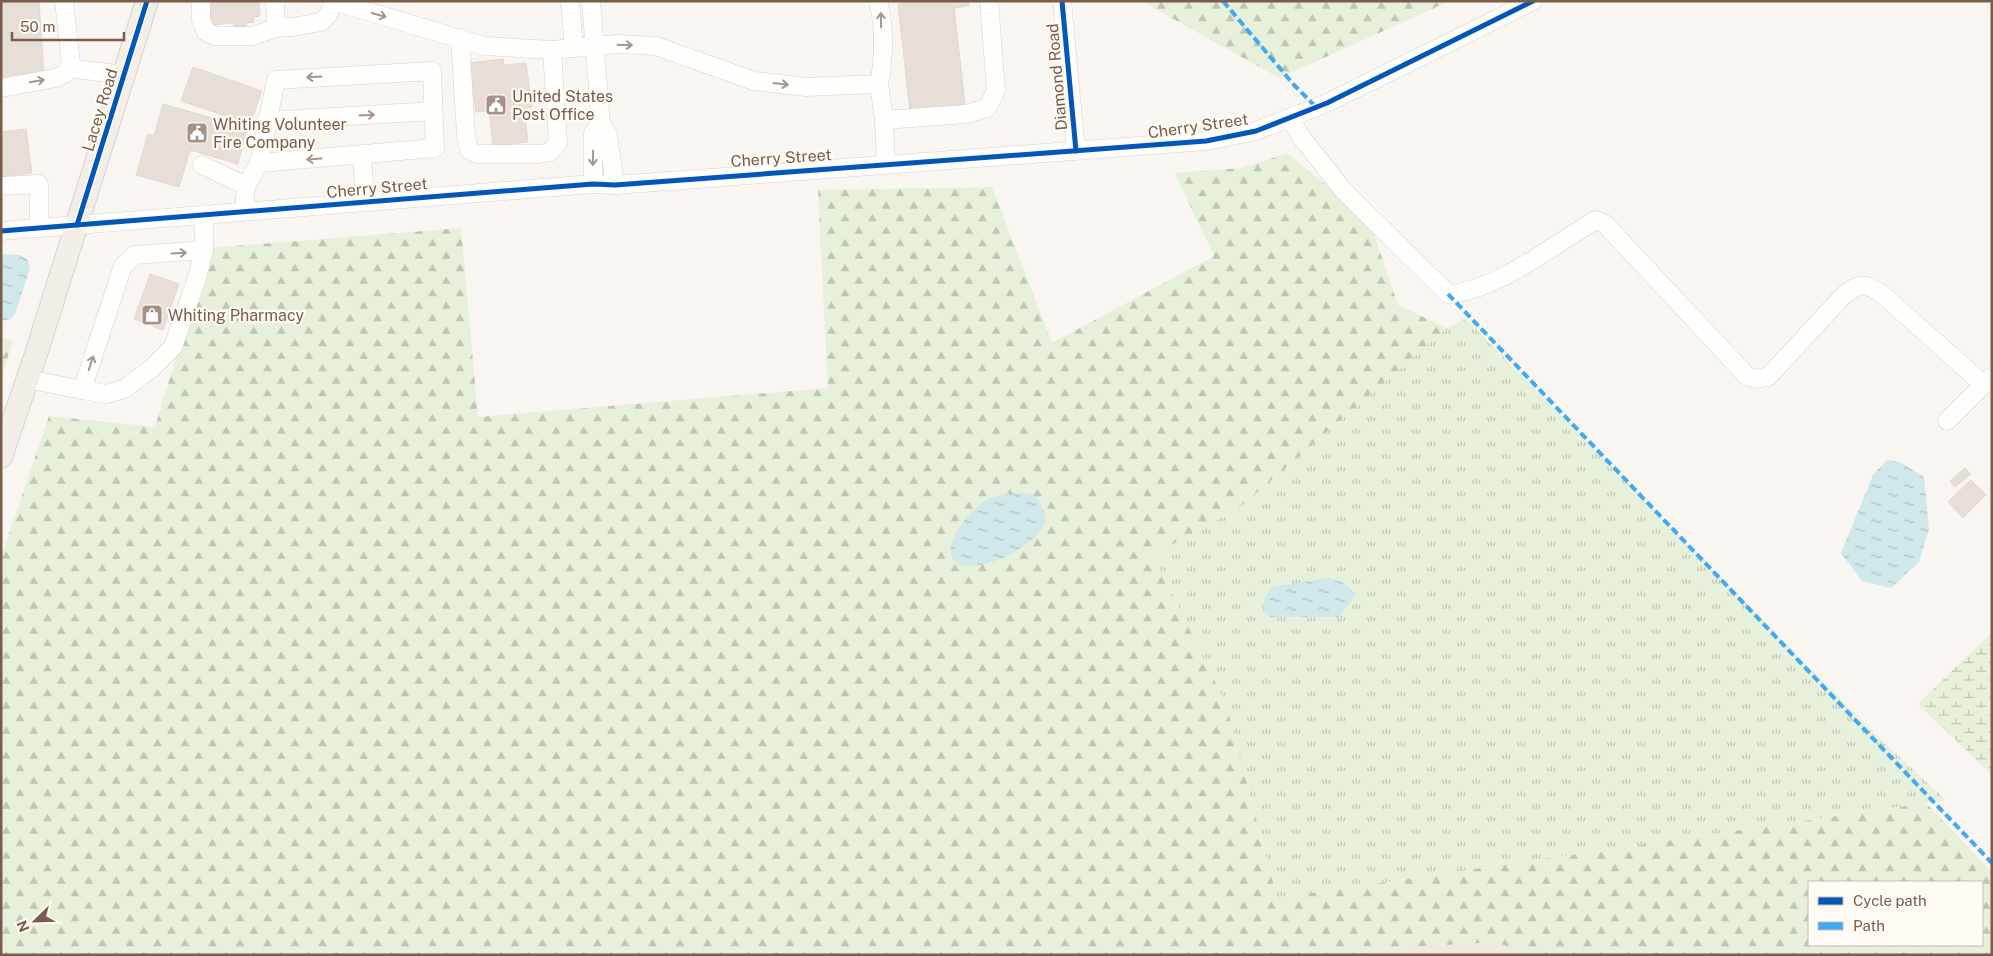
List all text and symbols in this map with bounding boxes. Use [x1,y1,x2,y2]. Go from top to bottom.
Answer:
scale bar [12,10,125,42]
one-way arrow [371,11,387,21]
one-way arrow [876,12,886,28]
text: 50 m [20,18,55,35]
street label: Diamond Road [1043,23,1071,131]
one-way arrow [616,40,632,49]
street label: Lacey Road [78,66,122,154]
one-way arrow [306,73,322,82]
one-way arrow [28,76,44,86]
one-way arrow [773,79,789,89]
place label: United States Post Office [512,87,613,124]
public building icon: United States Post Office [484,93,508,117]
one-way arrow [359,110,375,119]
street label: Cherry Street [1147,110,1249,142]
place label: Whiting Volunteer Fire Company [213,115,347,152]
public building icon: Whiting Volunteer Fire Company [185,121,209,145]
street label: Cherry Street [730,145,832,171]
one-way arrow [588,150,598,166]
one-way arrow [306,155,322,164]
street label: Cherry Street [326,174,428,202]
one-way arrow [171,248,187,257]
shop icon: Whiting Pharmacy [140,303,164,327]
place label: Whiting Pharmacy [168,306,305,325]
one-way arrow [87,356,96,371]
legend [1808,881,1983,946]
text: Cycle path [1853,892,1927,909]
north arrow [10,896,60,946]
text: Path [1853,917,1885,934]
text: N [14,918,33,934]

